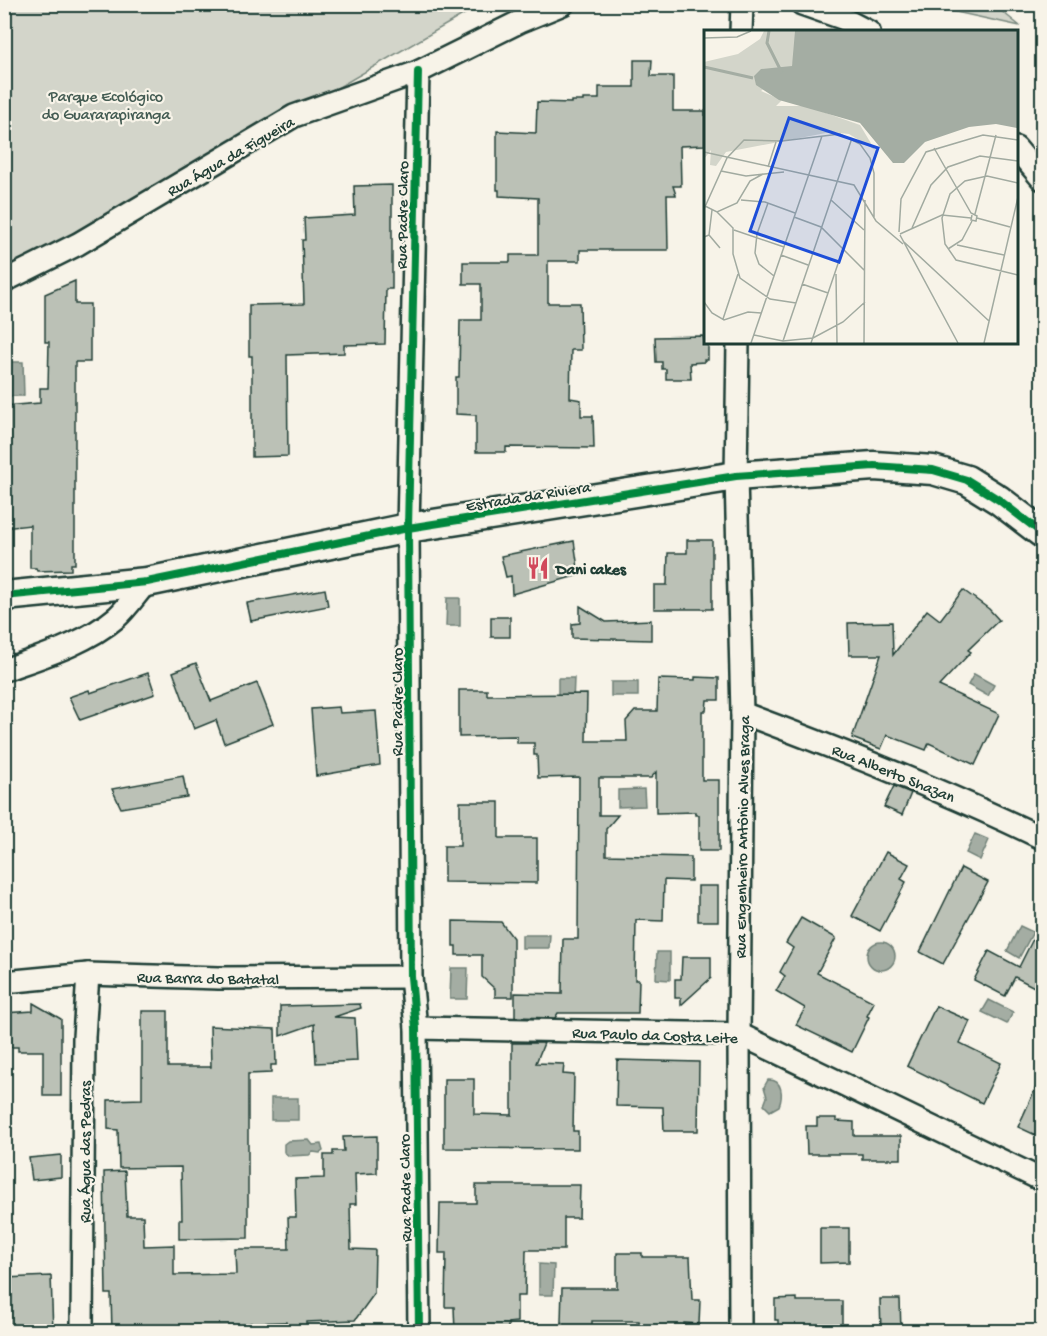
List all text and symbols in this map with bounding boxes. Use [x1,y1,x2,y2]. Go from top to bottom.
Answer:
inset map [704,30,1017,344]
park label: Parque Ecológico do Guararapiranga [42,89,171,126]
street label: Rua Água da Figueira [164,112,300,202]
street label: Rua Padre Claro [394,161,415,269]
street label: Estrada da Riviera [465,479,593,518]
restaurant icon: Dani cakes [525,555,551,581]
place label: Dani cakes [554,562,627,581]
street label: Rua Padre Claro [390,648,409,756]
street label: Rua Engenheiro Antônio Alves Braga [733,714,756,959]
street label: Rua Alberto Shazan [828,742,957,809]
street label: Rua Barra do Batatal [137,970,279,991]
street label: Rua Paulo da Costa Leite [572,1025,739,1050]
street label: Rua Água das Pedras [77,1080,97,1223]
street label: Rua Padre Claro [397,1134,418,1242]

